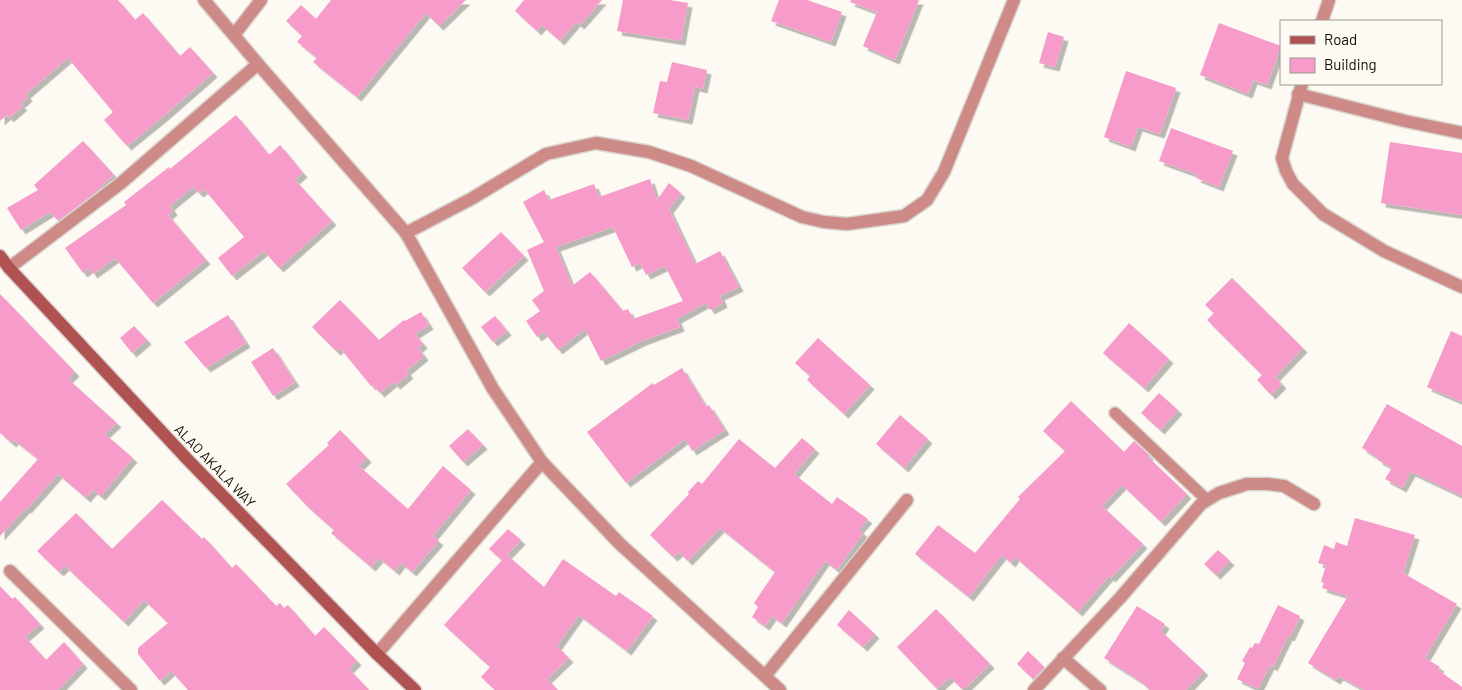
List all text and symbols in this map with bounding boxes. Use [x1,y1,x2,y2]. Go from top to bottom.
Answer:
legend [1280,20,1442,85]
text: Road [1324,30,1357,48]
text: Building [1324,55,1377,73]
street label: ALAO AKALA WAY [171,421,259,511]

